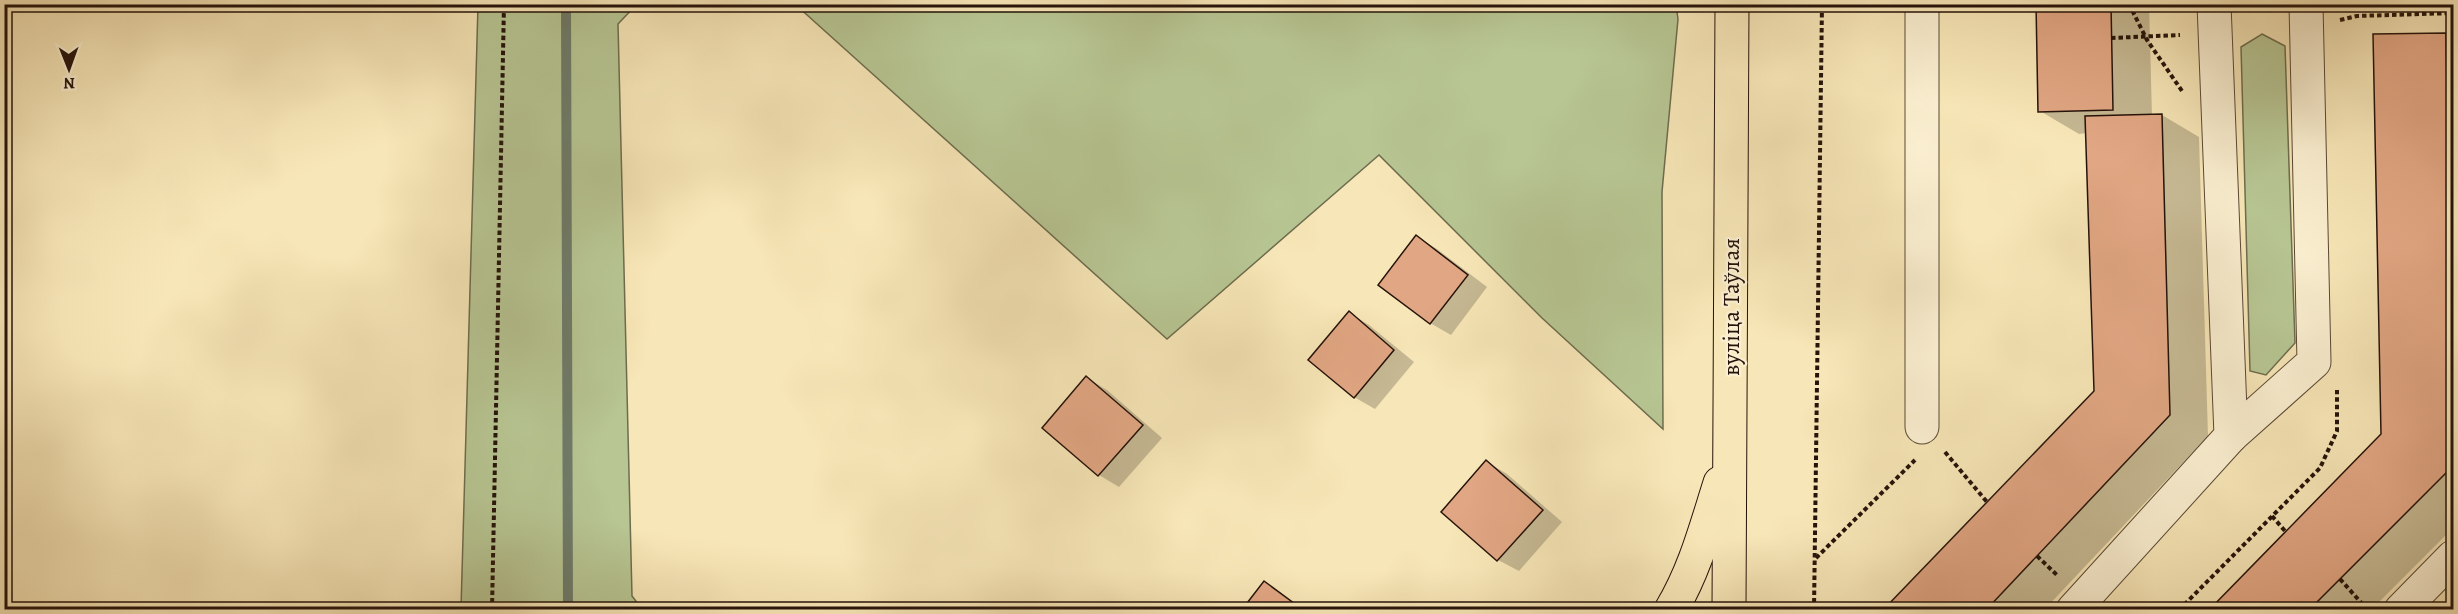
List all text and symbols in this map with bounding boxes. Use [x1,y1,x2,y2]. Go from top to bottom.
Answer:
north arrow [39,39,99,99]
text: N [63,72,75,94]
street label: вуліца Таўлая [1715,238,1747,376]

